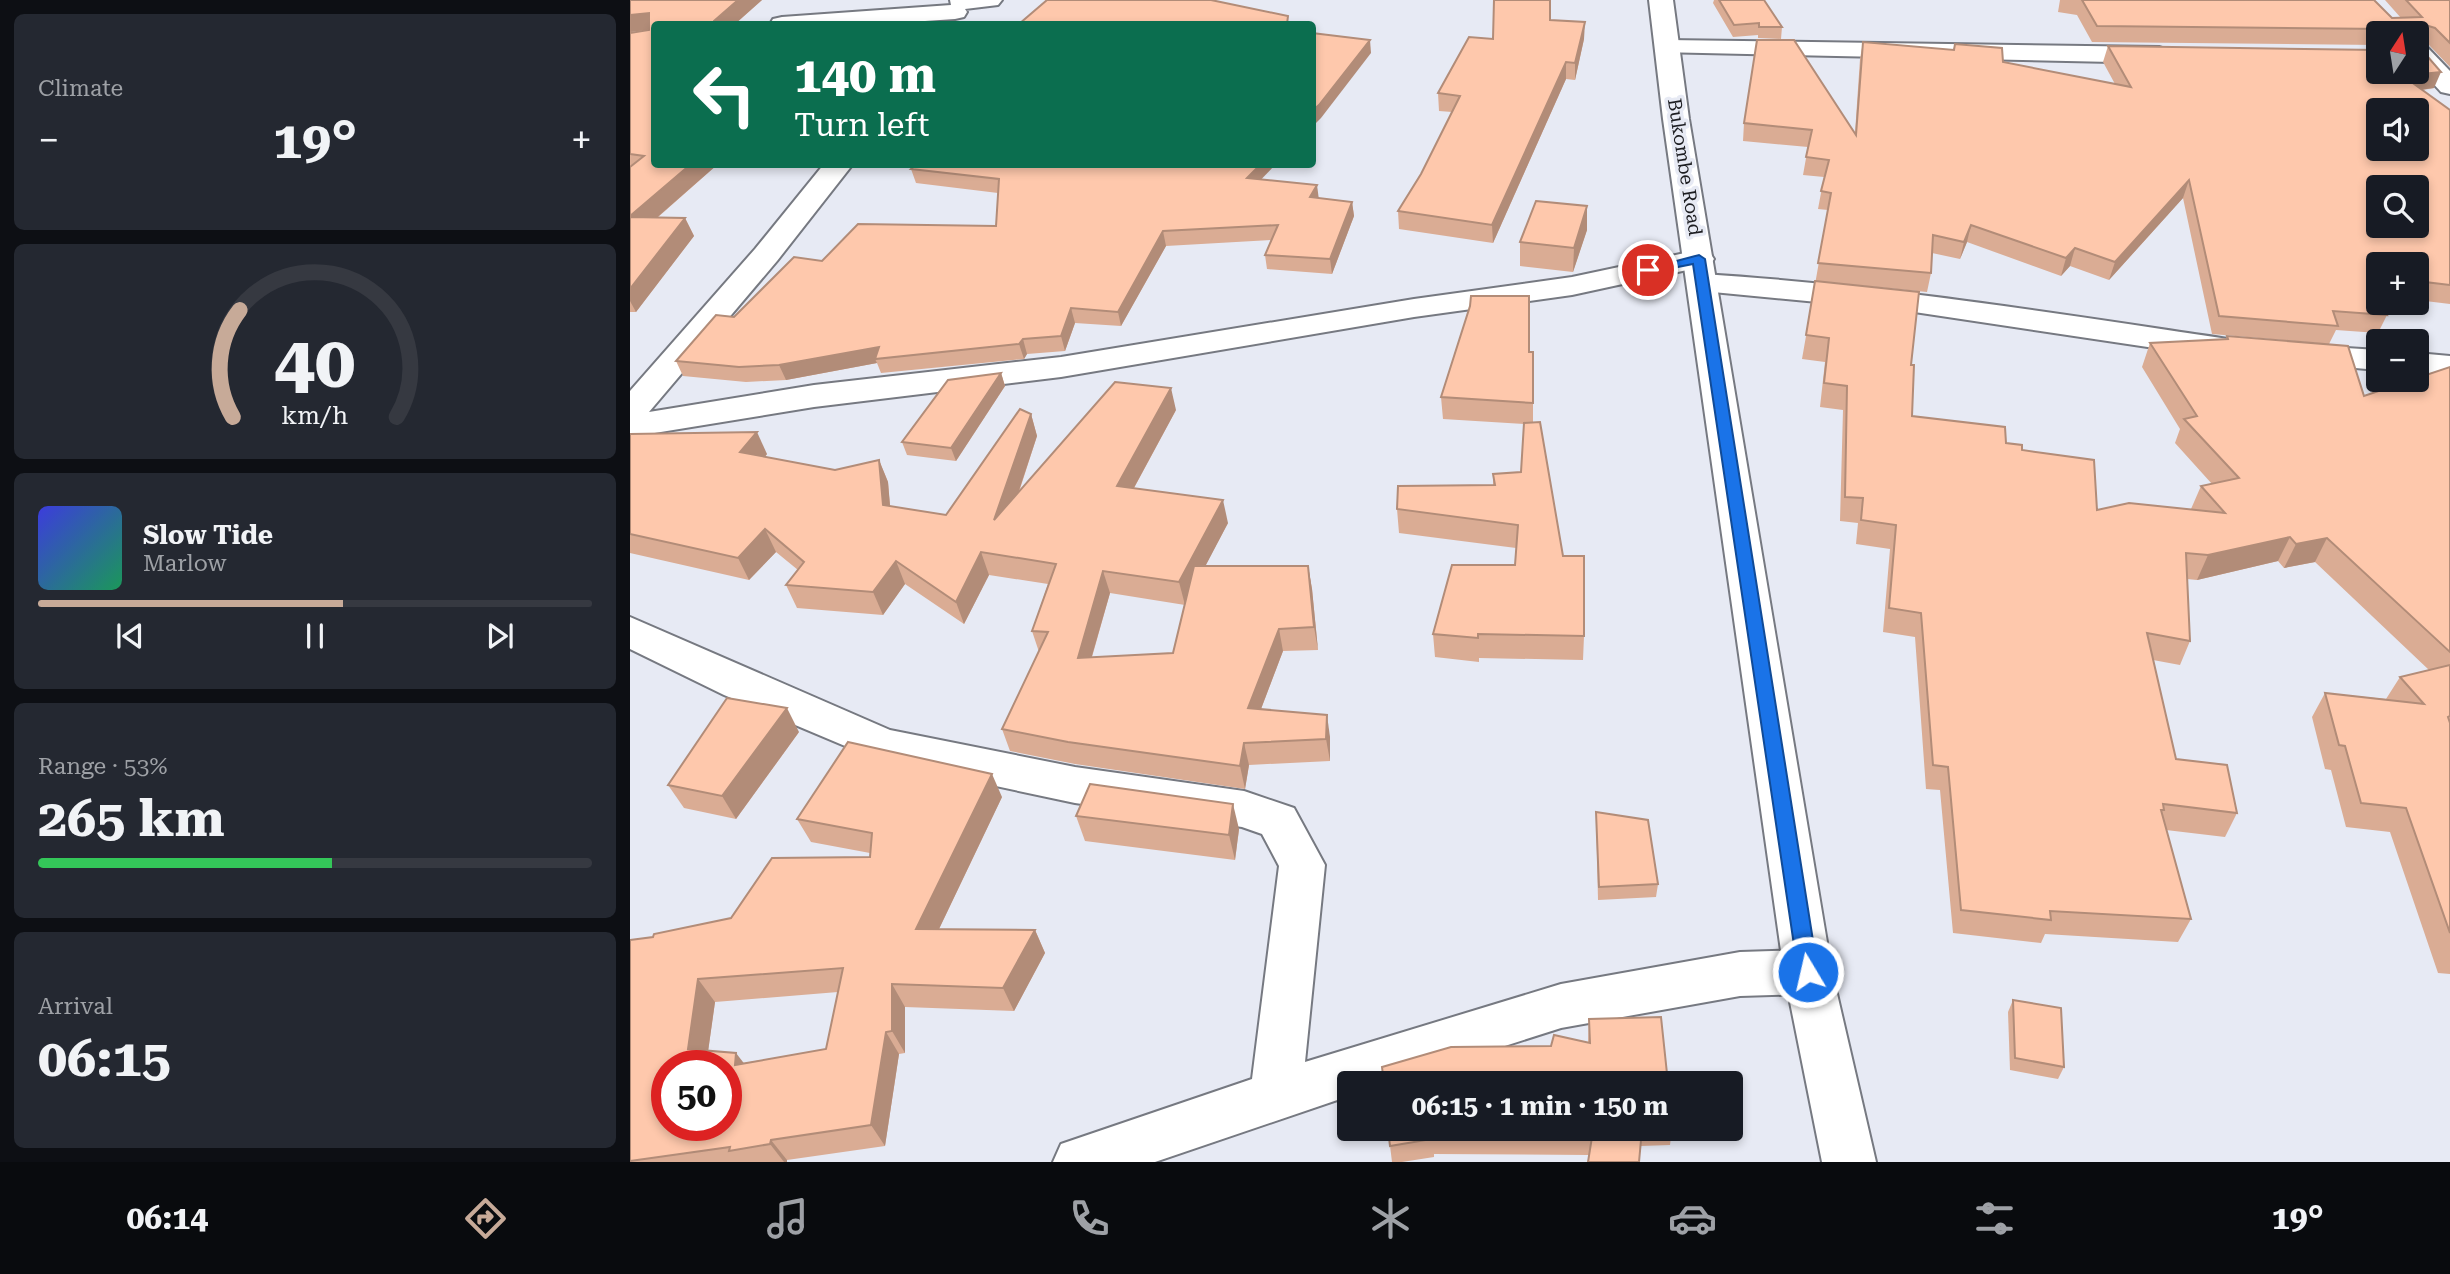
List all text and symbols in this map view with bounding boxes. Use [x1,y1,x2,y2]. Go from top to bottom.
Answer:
north arrow [2366,21,2429,84]
map controls [2366,21,2429,392]
text: 140 m [794,47,936,104]
icon: left [679,49,770,140]
text: Climate [38,75,123,102]
street label: Bukombe Road [1663,97,1707,237]
button: sound [2366,98,2429,161]
text: Turn left [794,106,929,144]
text: 19° [273,110,357,171]
text: − [38,118,59,162]
text: + [571,118,592,162]
button: search [2366,175,2429,238]
pin [1618,240,1678,300]
icon: arrive [1629,251,1667,289]
button: + [2366,252,2429,315]
text: 40 [274,321,356,406]
button: − [2366,329,2429,392]
text: km/h [282,401,348,430]
text: Slow Tide [143,520,273,550]
text: Marlow [143,550,226,577]
icon: previous [111,617,149,655]
icon: pause [296,617,334,655]
icon: next [481,617,519,655]
text: Range · 53% [38,753,167,780]
text: 265 km [38,788,225,849]
position arrow [1771,935,1845,1009]
text: Arrival [38,993,113,1020]
text: 06:15 [38,1028,171,1089]
speed limit sign: 50 [651,1050,742,1141]
text: 06:15 · 1 min · 150 m [1412,1091,1668,1121]
icon: directions [461,1194,510,1243]
icon: music [763,1194,812,1243]
icon: phone [1065,1194,1114,1243]
icon: climate [1366,1194,1415,1243]
icon: car [1668,1194,1717,1243]
icon: filters [1970,1194,2019,1243]
text: 06:14 [126,1199,208,1237]
text: 19° [2272,1199,2324,1237]

